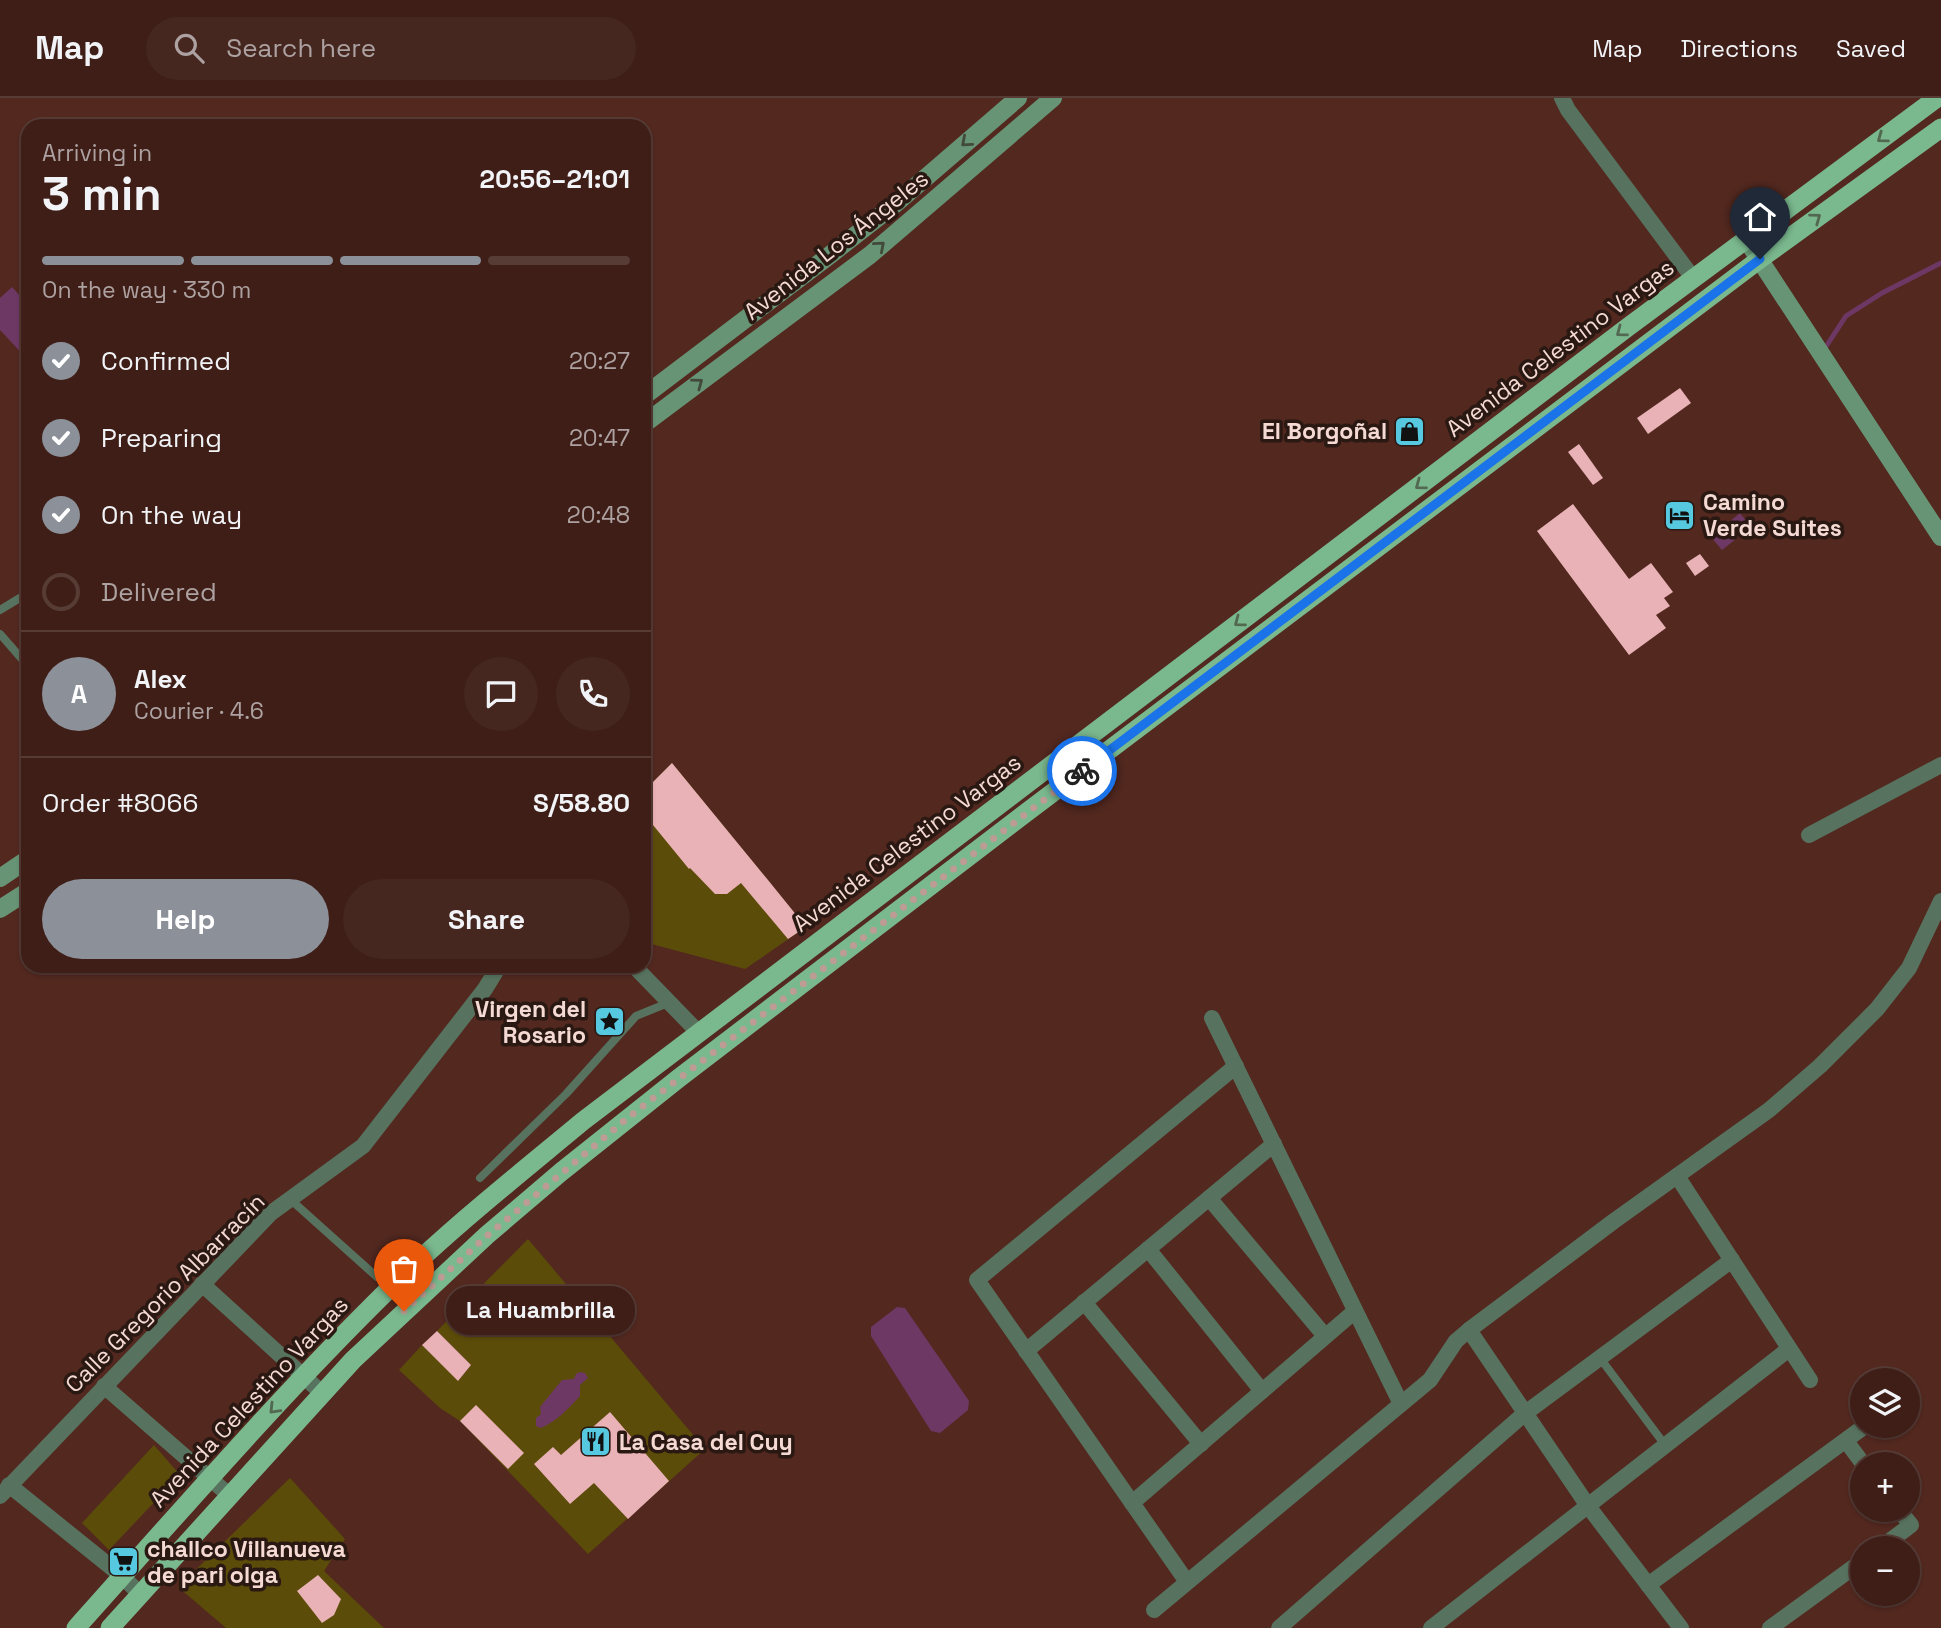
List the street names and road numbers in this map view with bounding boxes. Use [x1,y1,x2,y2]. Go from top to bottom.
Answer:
street label: Avenida Los Ángeles [738,164,934,326]
street label: Avenida Celestino Vargas [1440,252,1680,444]
street label: Avenida Celestino Vargas [787,747,1027,939]
street label: Calle Gregorio Albarracín [59,1187,271,1399]
street label: Avenida Celestino Vargas [143,1290,355,1514]

